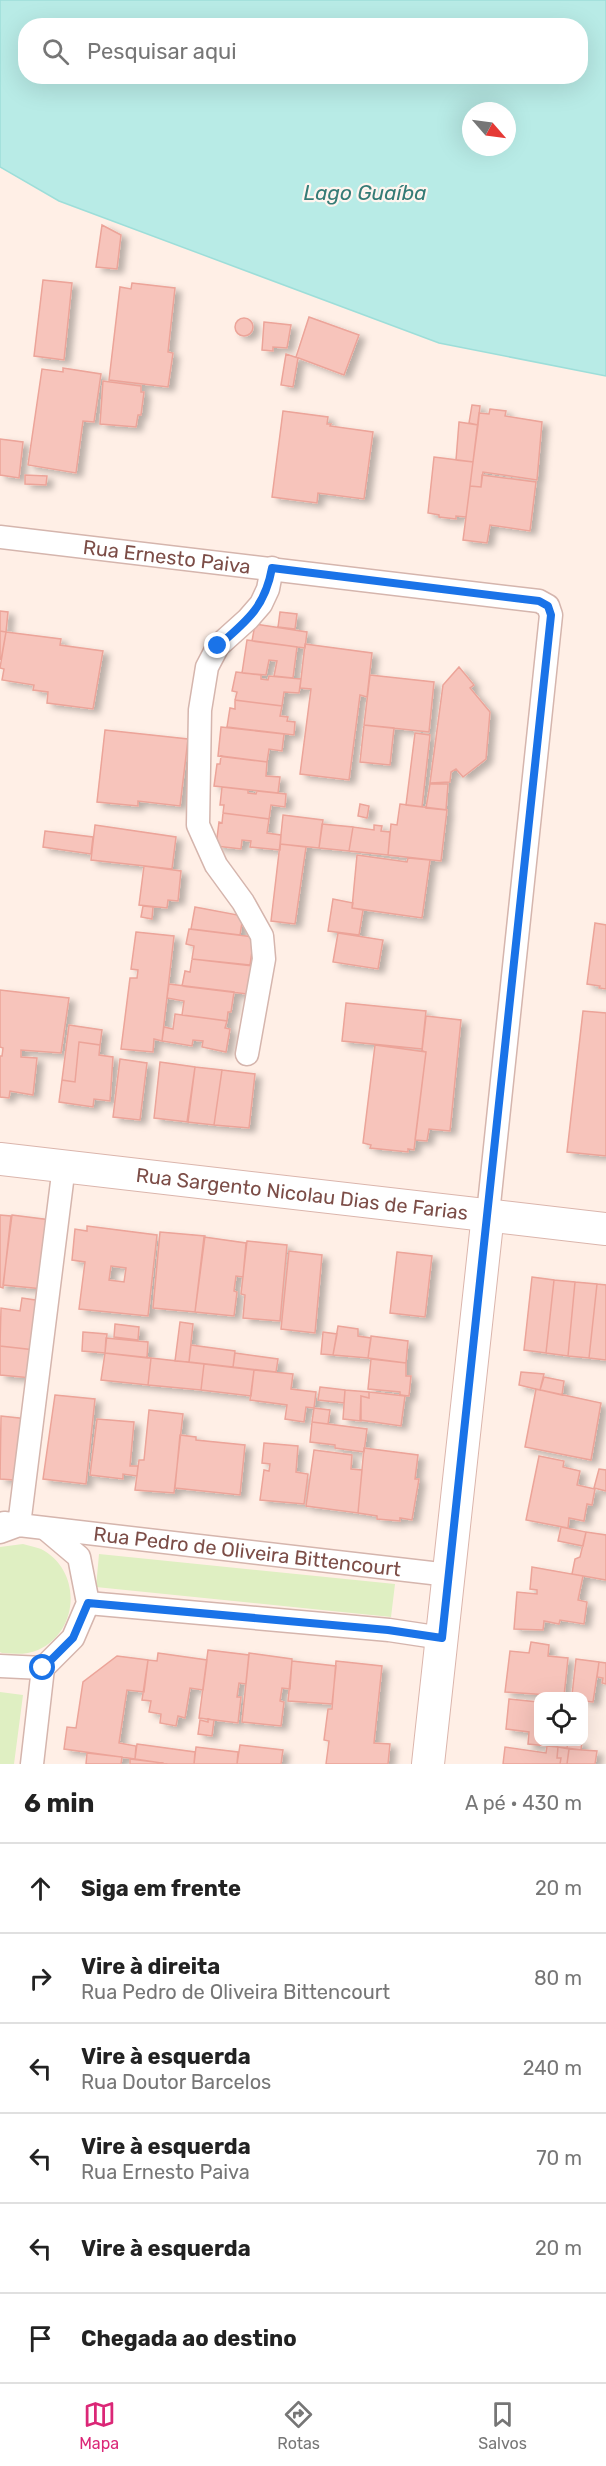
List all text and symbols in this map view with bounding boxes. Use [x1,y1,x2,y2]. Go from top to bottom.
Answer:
search box [18,18,588,84]
icon: search [39,35,72,68]
text: Pesquisar aqui [87,38,237,65]
north arrow [462,102,516,156]
water label: Lago Guaíba [303,180,427,205]
street label: Rua Ernesto Paiva [82,535,252,579]
route end [204,632,230,658]
street label: Rua Sargento Nicolau Dias de Farias [135,1163,469,1225]
street label: Rua Pedro de Oliveira Bittencourt [92,1522,402,1581]
route start [29,1654,55,1680]
map controls [534,1692,588,1746]
button: locate [534,1692,588,1746]
text: 6 min [24,1788,94,1819]
text: A pé · 430 m [465,1791,582,1815]
icon: ahead [24,1872,57,1905]
text: Siga em frente [81,1875,241,1902]
text: 20 m [535,1876,582,1900]
text: Vire à direita [81,1953,220,1980]
icon: right [24,1962,57,1995]
text: 80 m [534,1966,582,1990]
text: Rua Pedro de Oliveira Bittencourt [81,1980,390,2004]
text: Vire à esquerda [81,2043,251,2070]
icon: left [24,2052,57,2085]
text: 240 m [523,2056,582,2080]
text: Rua Doutor Barcelos [81,2070,271,2094]
text: Vire à esquerda [81,2133,251,2160]
icon: left [24,2142,57,2175]
text: 70 m [536,2146,582,2170]
text: Rua Ernesto Paiva [81,2160,250,2184]
icon: left [24,2232,57,2265]
text: Vire à esquerda [81,2235,251,2262]
text: 20 m [535,2236,582,2260]
icon: arrive [24,2322,57,2355]
text: Chegada ao destino [81,2325,297,2352]
tab: Mapa [79,2398,119,2453]
tab: Rotas [277,2398,320,2453]
tab: Salvos [478,2398,527,2453]

